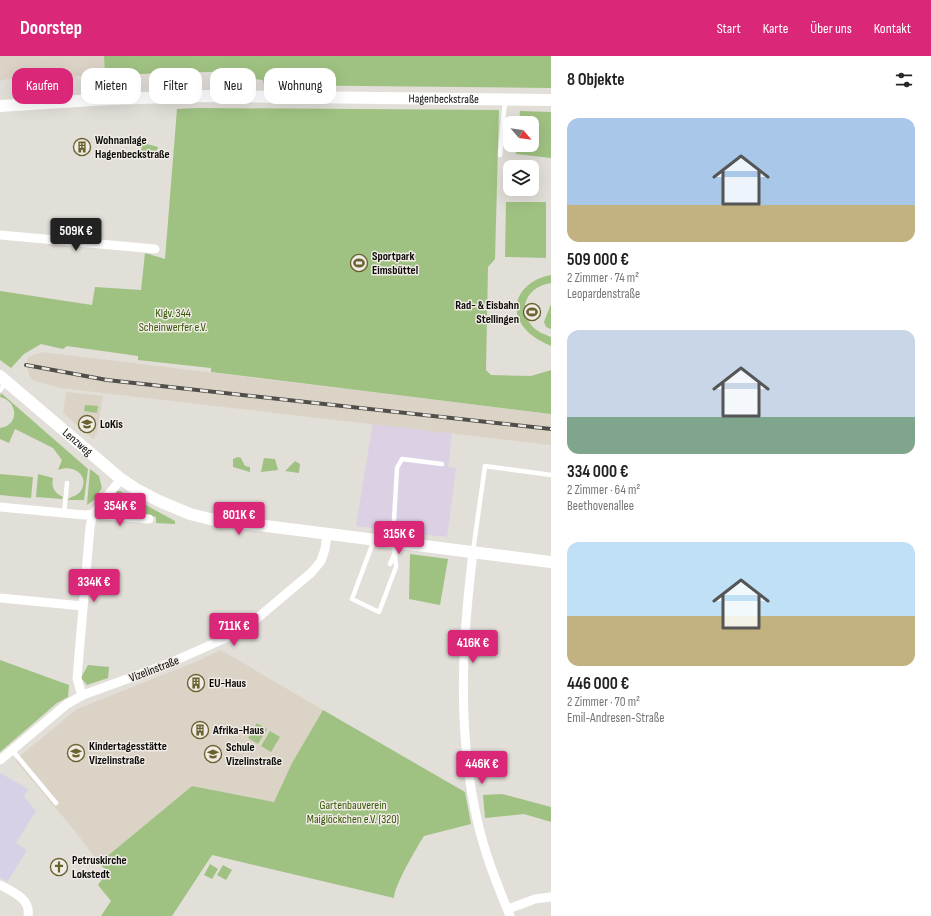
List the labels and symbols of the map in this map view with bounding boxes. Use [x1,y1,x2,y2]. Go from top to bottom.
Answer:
street label: Hagenbeckstraße [408,91,479,107]
north arrow [503,116,539,152]
place label: Wohnanlage Hagenbeckstraße [95,133,170,162]
building icon: Wohnanlage Hagenbeckstraße [72,137,92,157]
pin: 509K € [43,218,109,252]
place label: Sportpark Eimsbüttel [372,249,418,278]
sports icon: Sportpark Eimsbüttel [349,253,369,273]
place label: Rad- & Eisbahn Stellingen [455,298,519,327]
sports icon: Rad- & Eisbahn Stellingen [522,302,542,322]
park label: Klgv. 344 Scheinwerfer e.V. [139,306,207,335]
school or university icon: LoKis [77,414,97,434]
place label: LoKis [100,417,123,432]
street label: Lenzweg [59,425,96,460]
pin: 354K € [87,493,153,527]
pin: 801K € [206,502,272,536]
pin: 315K € [366,521,432,555]
pin: 334K € [61,569,127,603]
pin: 711K € [201,613,267,647]
pin: 416K € [440,630,506,664]
street label: Vizelinstraße [127,653,181,686]
building icon: EU-Haus [186,673,206,693]
place label: EU-Haus [209,676,247,691]
building icon: Afrika-Haus [190,720,210,740]
place label: Afrika-Haus [212,723,265,738]
place label: Kindertagesstätte Vizelinstraße [89,739,167,768]
place label: Schule Vizelinstraße [226,740,282,769]
school or university icon: Kindertagesstätte Vizelinstraße [66,743,86,763]
school or university icon: Schule Vizelinstraße [203,744,223,764]
pin: 446K € [449,751,515,785]
park label: Gartenbauverein Maiglöckchen e.V. (320) [307,798,399,827]
place label: Petruskirche Lokstedt [72,853,127,882]
church icon: Petruskirche Lokstedt [49,857,69,877]

